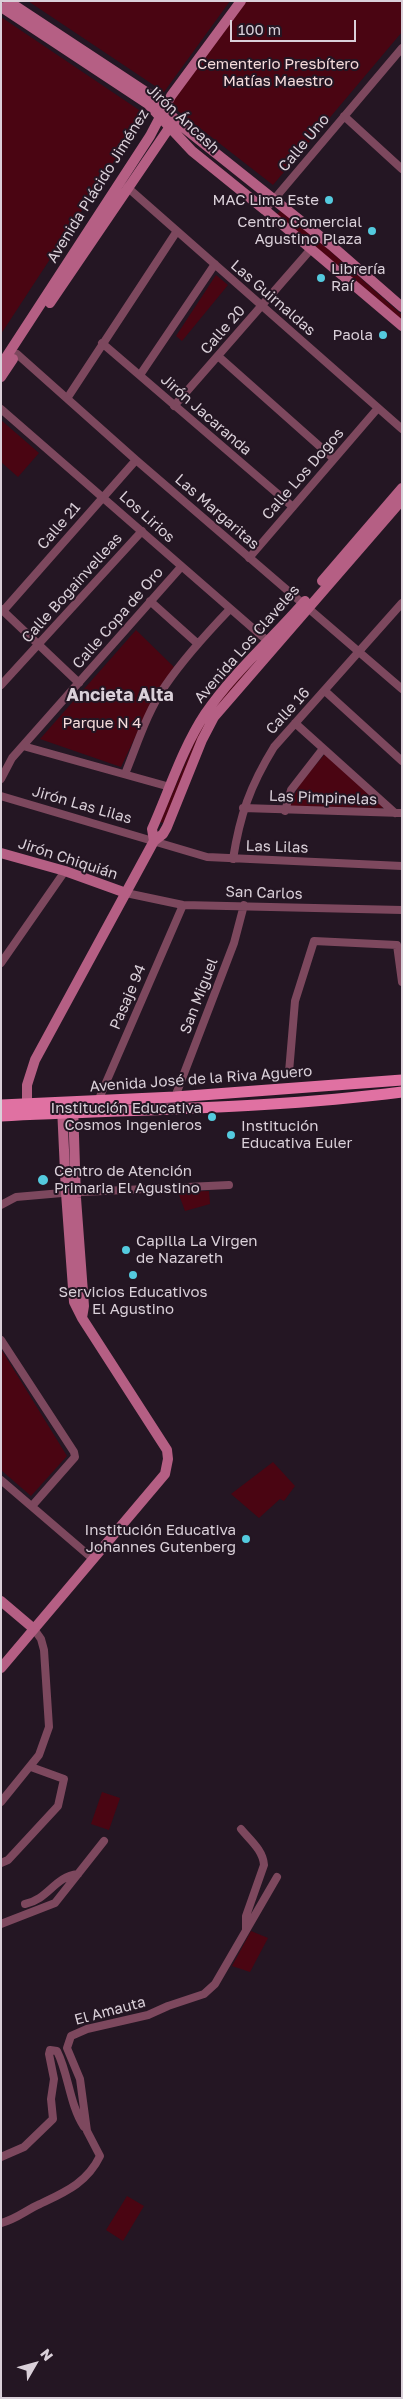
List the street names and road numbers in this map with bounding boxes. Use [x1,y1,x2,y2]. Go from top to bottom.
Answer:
street label: Jirón Áncash [143,81,223,157]
street label: Avenida Plácido Jiménez [43,106,153,266]
street label: Calle Uno [275,110,333,176]
street label: Las Guirnaldas [227,256,319,340]
street label: Calle 20 [197,302,249,358]
street label: Jirón Jacaranda [157,371,255,459]
street label: Calle Los Dogos [258,425,348,523]
street label: Las Margaritas [171,470,263,554]
street label: Los Lirios [116,487,178,547]
street label: Calle 21 [34,499,84,553]
street label: Calle Bogainvelleas [18,529,126,647]
street label: Calle Copa de Oro [69,564,167,672]
street label: Avenida Los Claveles [191,581,303,707]
street label: Calle 16 [262,684,314,738]
street label: Jirón Las Lilas [30,782,134,828]
street label: Las Pimpinelas [269,787,377,809]
street label: Jirón Chiquián [16,834,120,884]
street label: Las Lilas [245,837,309,857]
street label: San Carlos [225,883,303,903]
street label: San Miguel [176,956,222,1036]
street label: Pasaje 94 [106,962,150,1032]
street label: Avenida José de la Riva Aguero [89,1062,313,1096]
street label: El Amauta [72,1993,148,2029]

